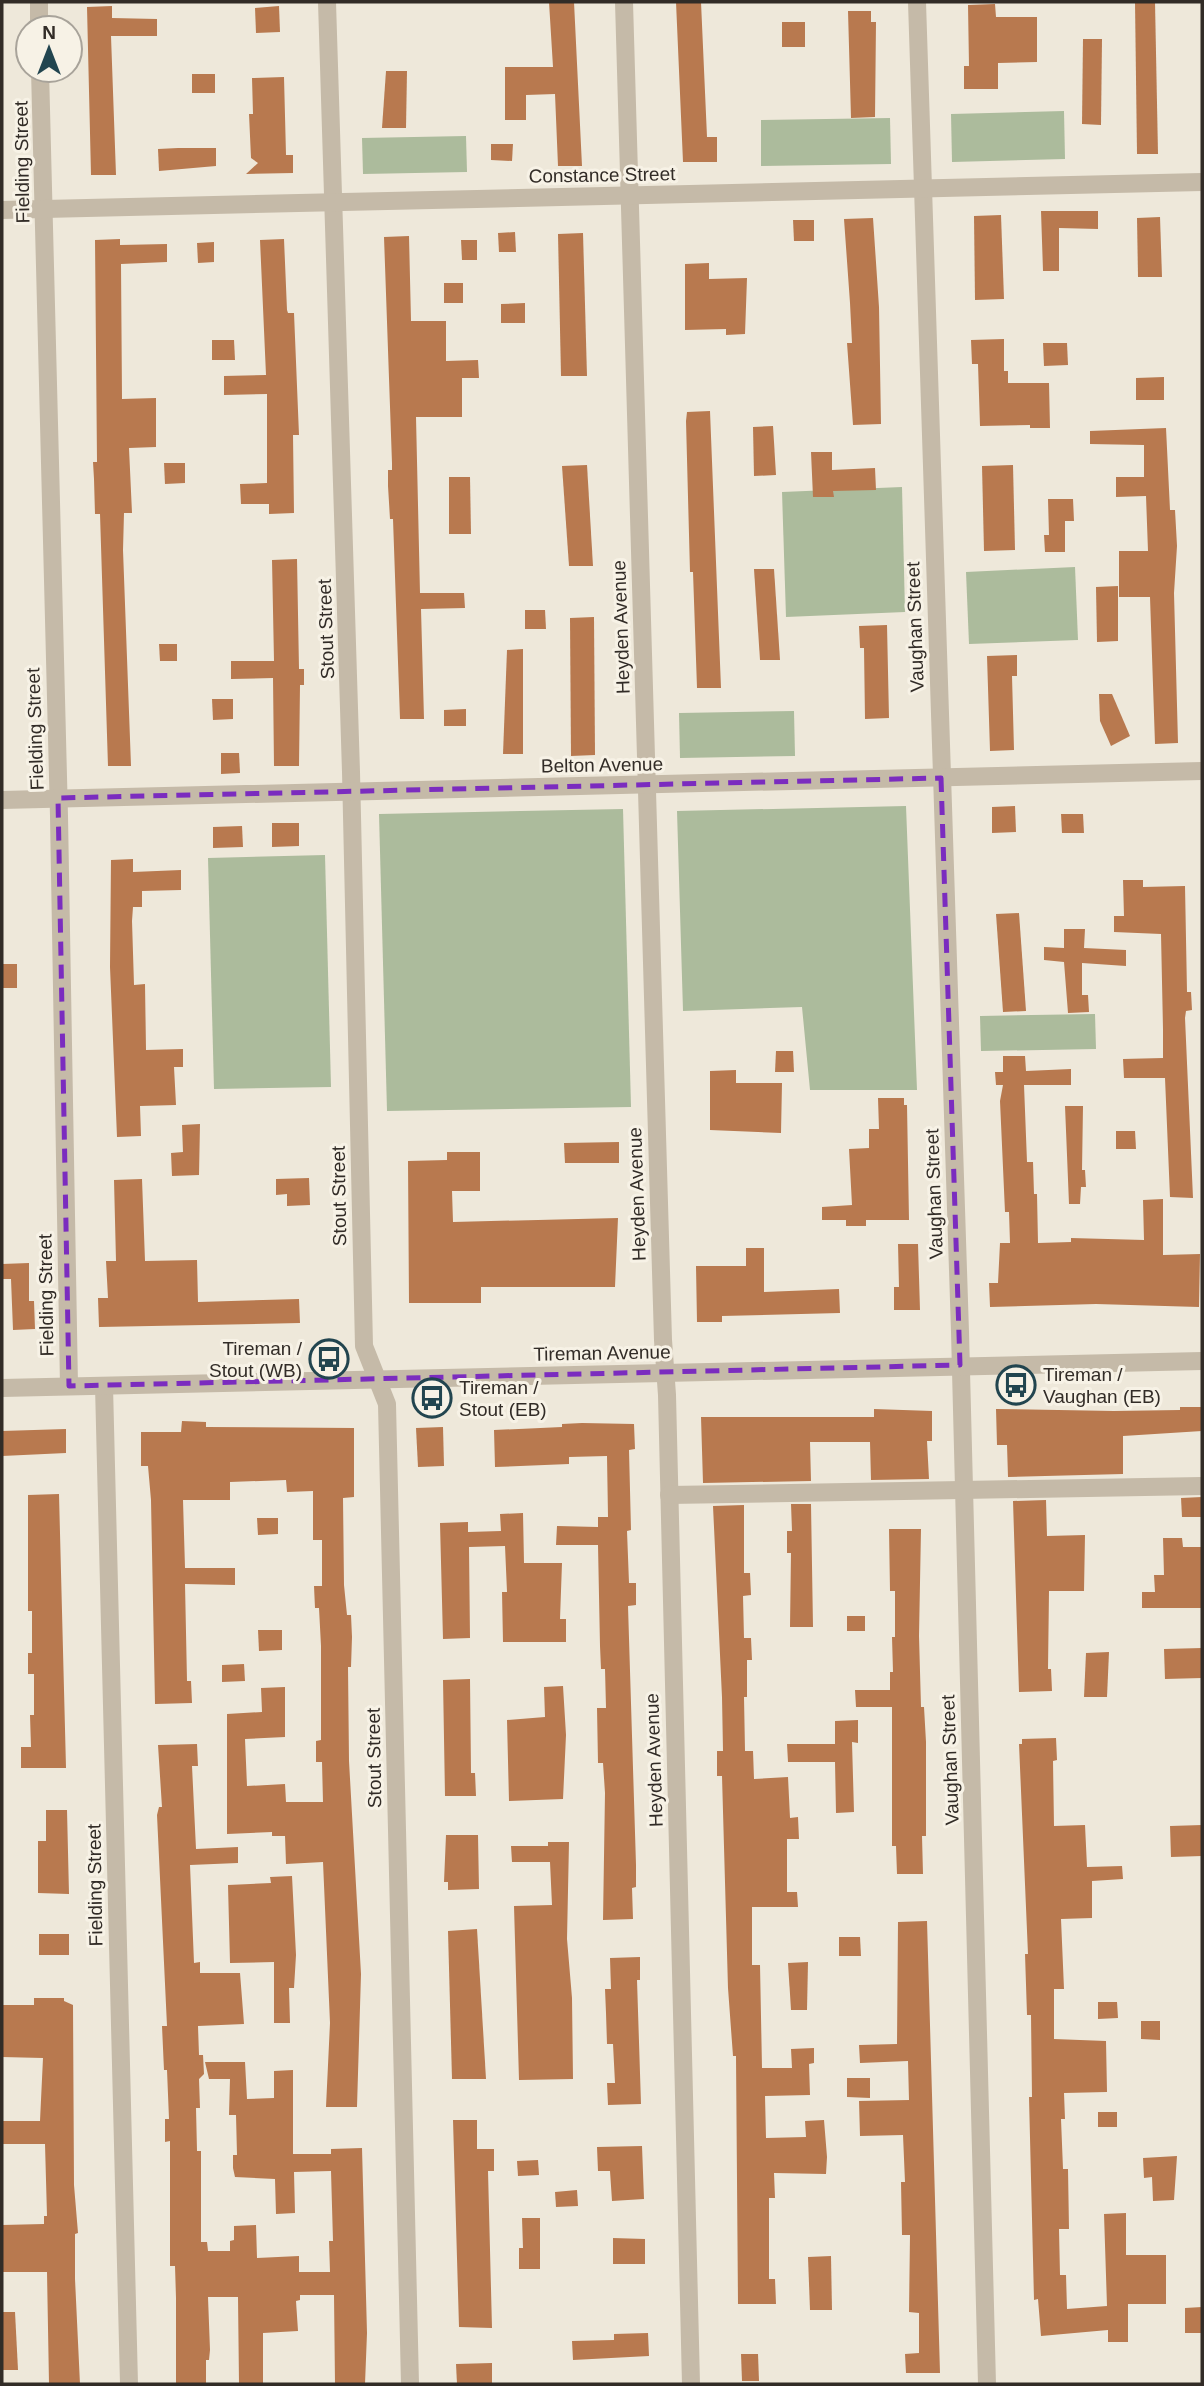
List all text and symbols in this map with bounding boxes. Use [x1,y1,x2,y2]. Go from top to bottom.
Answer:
north arrow [14,14,84,84]
text: N [42,22,56,43]
street label: Fielding Street [10,100,34,223]
street label: Constance Street [528,163,676,187]
street label: Heyden Avenue [608,560,634,694]
street label: Vaughan Street [902,561,928,693]
street label: Stout Street [314,578,338,680]
street label: Fielding Street [22,667,48,791]
street label: Belton Avenue [541,753,663,777]
street label: Heyden Avenue [624,1127,650,1261]
street label: Vaughan Street [921,1128,947,1260]
street label: Stout Street [328,1145,350,1246]
street label: Fielding Street [34,1233,58,1356]
place label: Tireman / Stout (WB) [209,1338,303,1381]
bus stop icon: Tireman / Stout (WB) [308,1338,350,1380]
street label: Tireman Avenue [533,1341,671,1365]
bus stop icon: Tireman / Vaughan (EB) [995,1364,1037,1406]
place label: Tireman / Vaughan (EB) [1043,1364,1161,1407]
bus stop icon: Tireman / Stout (EB) [411,1377,453,1419]
place label: Tireman / Stout (EB) [459,1377,547,1420]
street label: Heyden Avenue [641,1693,667,1827]
street label: Vaughan Street [937,1694,963,1826]
street label: Stout Street [363,1707,385,1808]
street label: Fielding Street [83,1823,107,1946]

